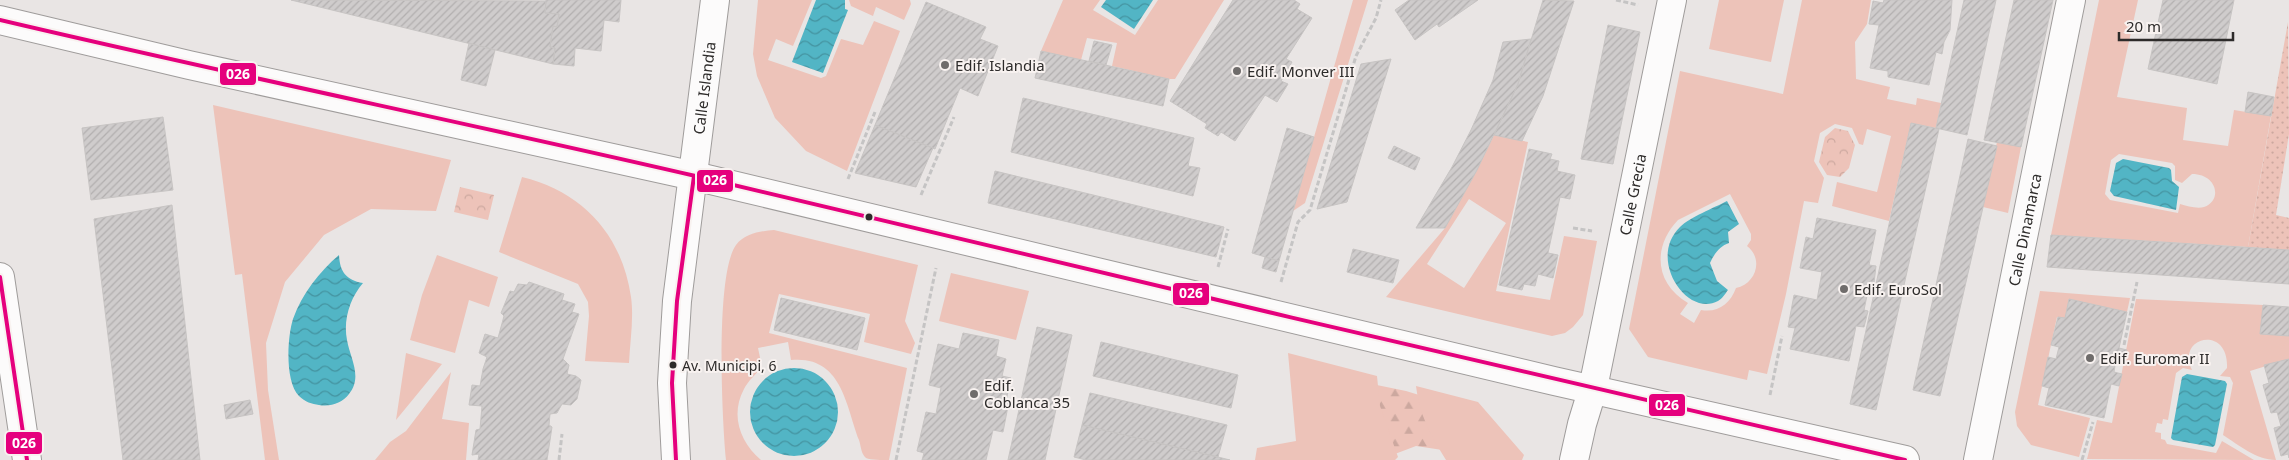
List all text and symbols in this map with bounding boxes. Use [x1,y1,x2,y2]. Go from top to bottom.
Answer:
scale bar [2119,10,2233,42]
text: 20 m [2126,16,2161,36]
street label: Calle Islandia [688,40,720,136]
place label: Edif. Islandia [955,55,1045,75]
marker: Edif. Islandia [939,59,951,71]
place label: Edif. Monver III [1247,61,1355,81]
line badge: 026 [219,62,257,86]
text: 026 [226,64,250,83]
marker: Edif. Monver III [1231,65,1243,77]
street label: Calle Grecia [1614,152,1650,237]
line badge: 026 [696,169,734,193]
text: 026 [703,170,727,189]
street label: Calle Dinamarca [2003,172,2046,288]
unlabelled marker [864,212,874,222]
place label: Edif. EuroSol [1854,279,1942,299]
line badge: 026 [1172,282,1210,306]
text: 026 [1179,283,1203,302]
marker: Edif. EuroSol [1838,283,1850,295]
place label: Edif. Euromar II [2100,348,2210,368]
marker: Edif. Euromar II [2084,352,2096,364]
place label: Av. Municipi, 6 [682,356,776,375]
marker: Av. Municipi, 6 [668,360,678,370]
place label: Edif. Coblanca 35 [984,375,1070,412]
marker: Edif. Coblanca 35 [968,388,980,400]
line badge: 026 [1648,393,1686,417]
text: 026 [1655,395,1679,414]
line badge: 026 [5,431,43,455]
text: 026 [12,433,36,452]

